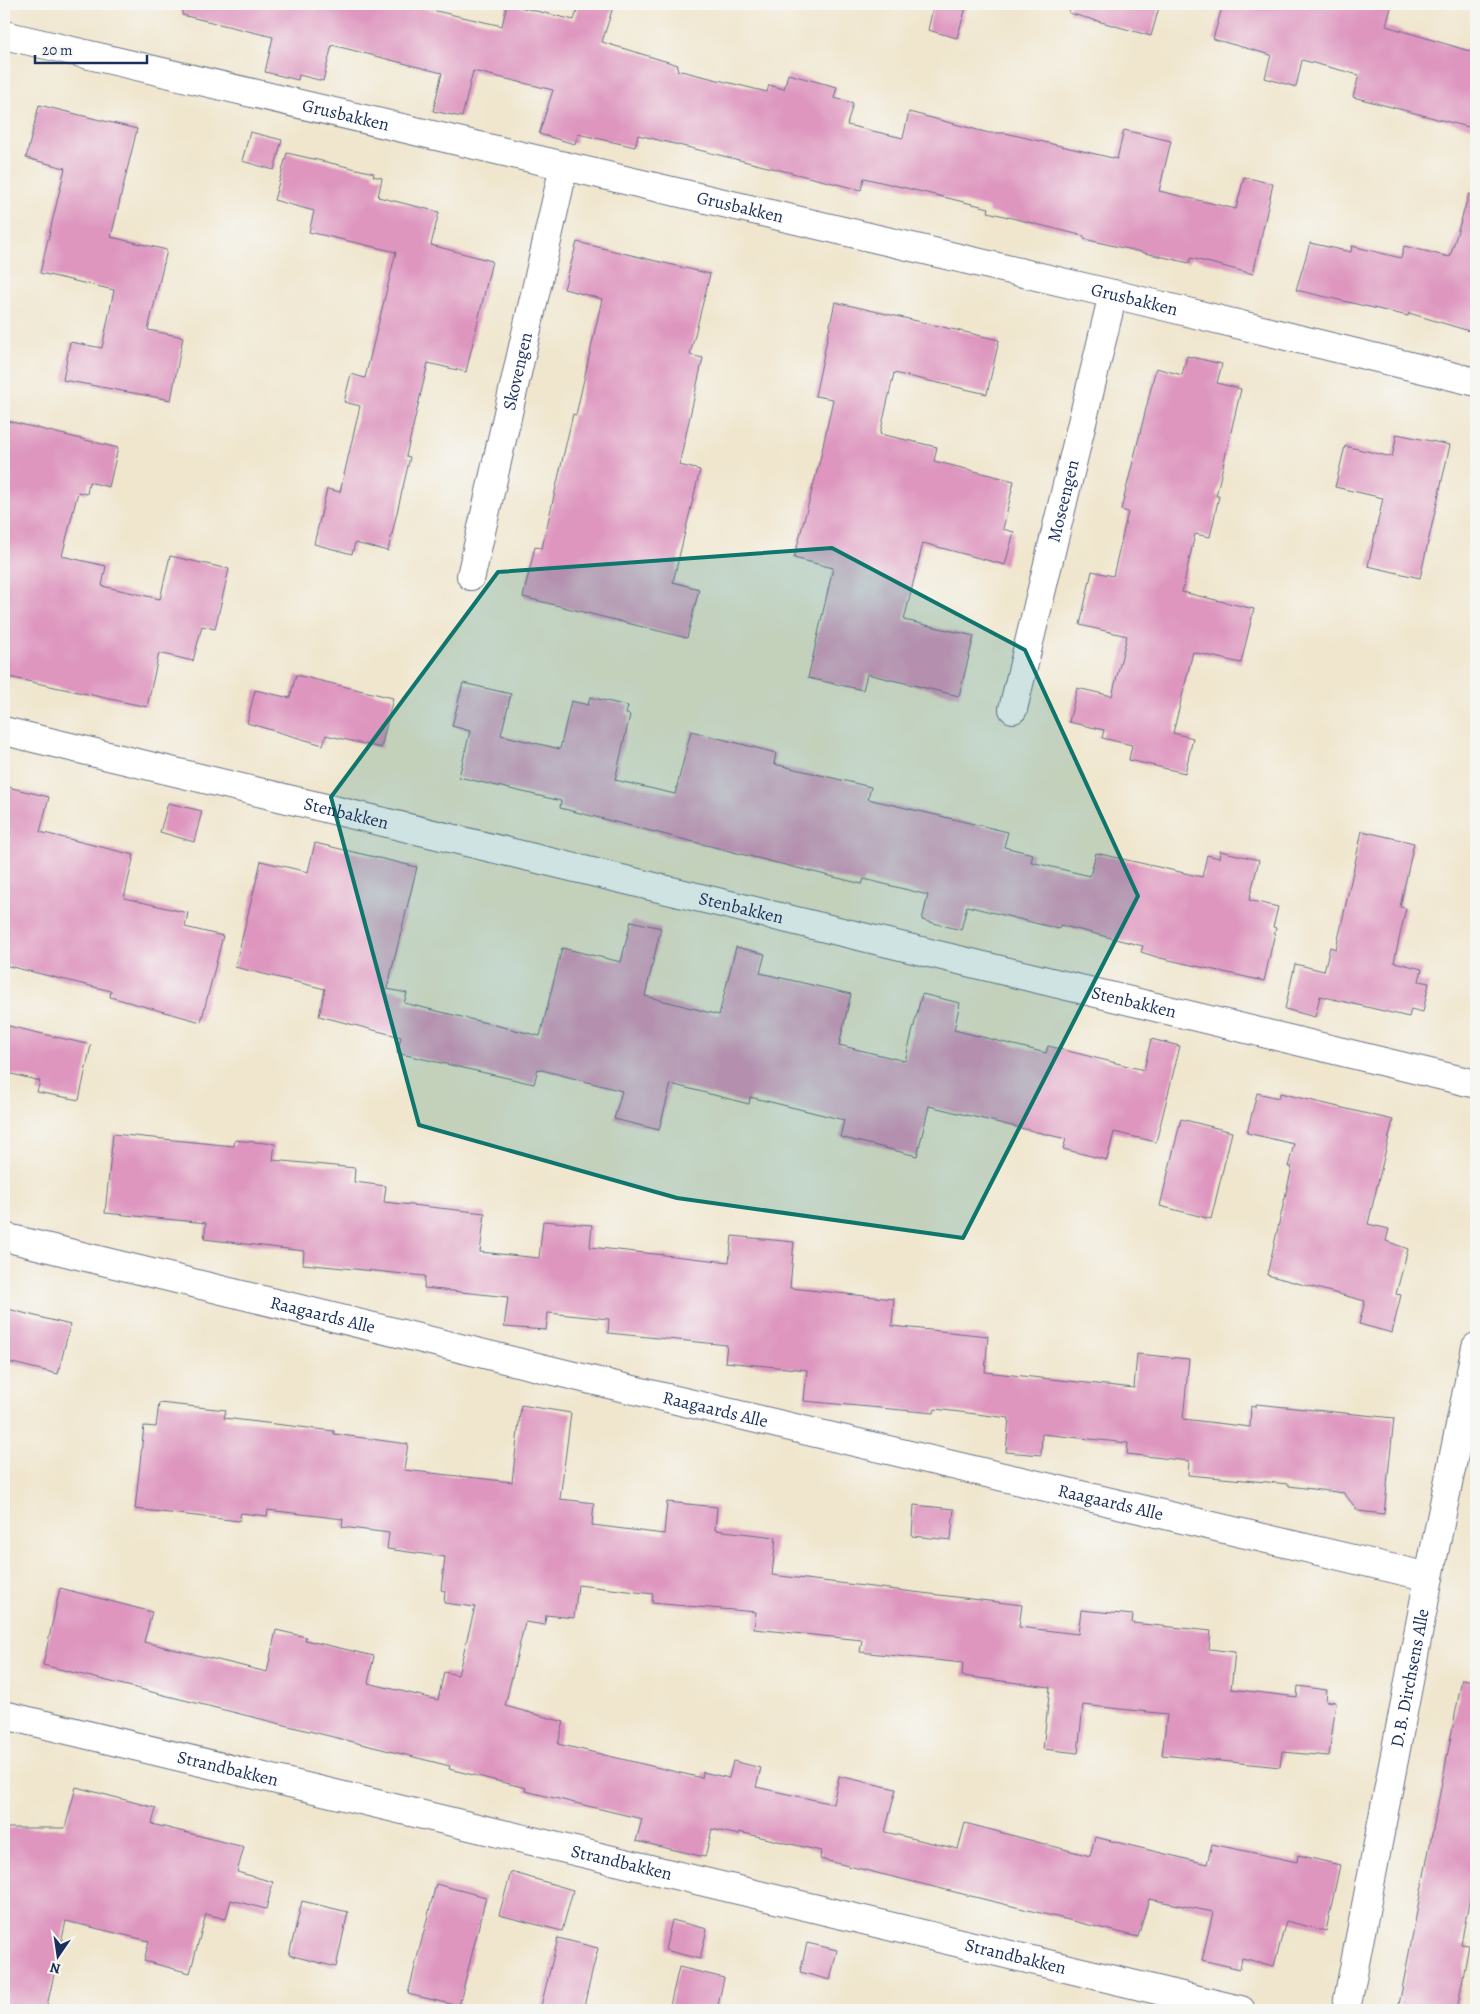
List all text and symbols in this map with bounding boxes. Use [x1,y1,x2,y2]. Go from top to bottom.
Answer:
scale bar [35,32,148,64]
text: 20 m [42,40,73,60]
street label: Grusbakken [300,93,392,137]
street label: Grusbakken [694,185,786,229]
street label: Grusbakken [1089,277,1181,321]
street label: Skovengen [497,330,538,413]
street label: Moseengen [1042,457,1085,545]
street label: Stenbakken [301,791,391,835]
street label: Stenbakken [696,886,786,930]
street label: Stenbakken [1089,980,1179,1024]
street label: Raagaards Alle [268,1290,378,1339]
street label: Raagaards Alle [660,1385,770,1433]
street label: Raagaards Alle [1056,1478,1166,1526]
street label: D.B. Dirchsens Alle [1385,1607,1435,1749]
street label: Strandbakken [175,1745,281,1792]
street label: Strandbakken [569,1839,675,1886]
north arrow [32,1932,82,1982]
street label: Strandbakken [963,1933,1069,1980]
text: N [48,1958,62,1979]

